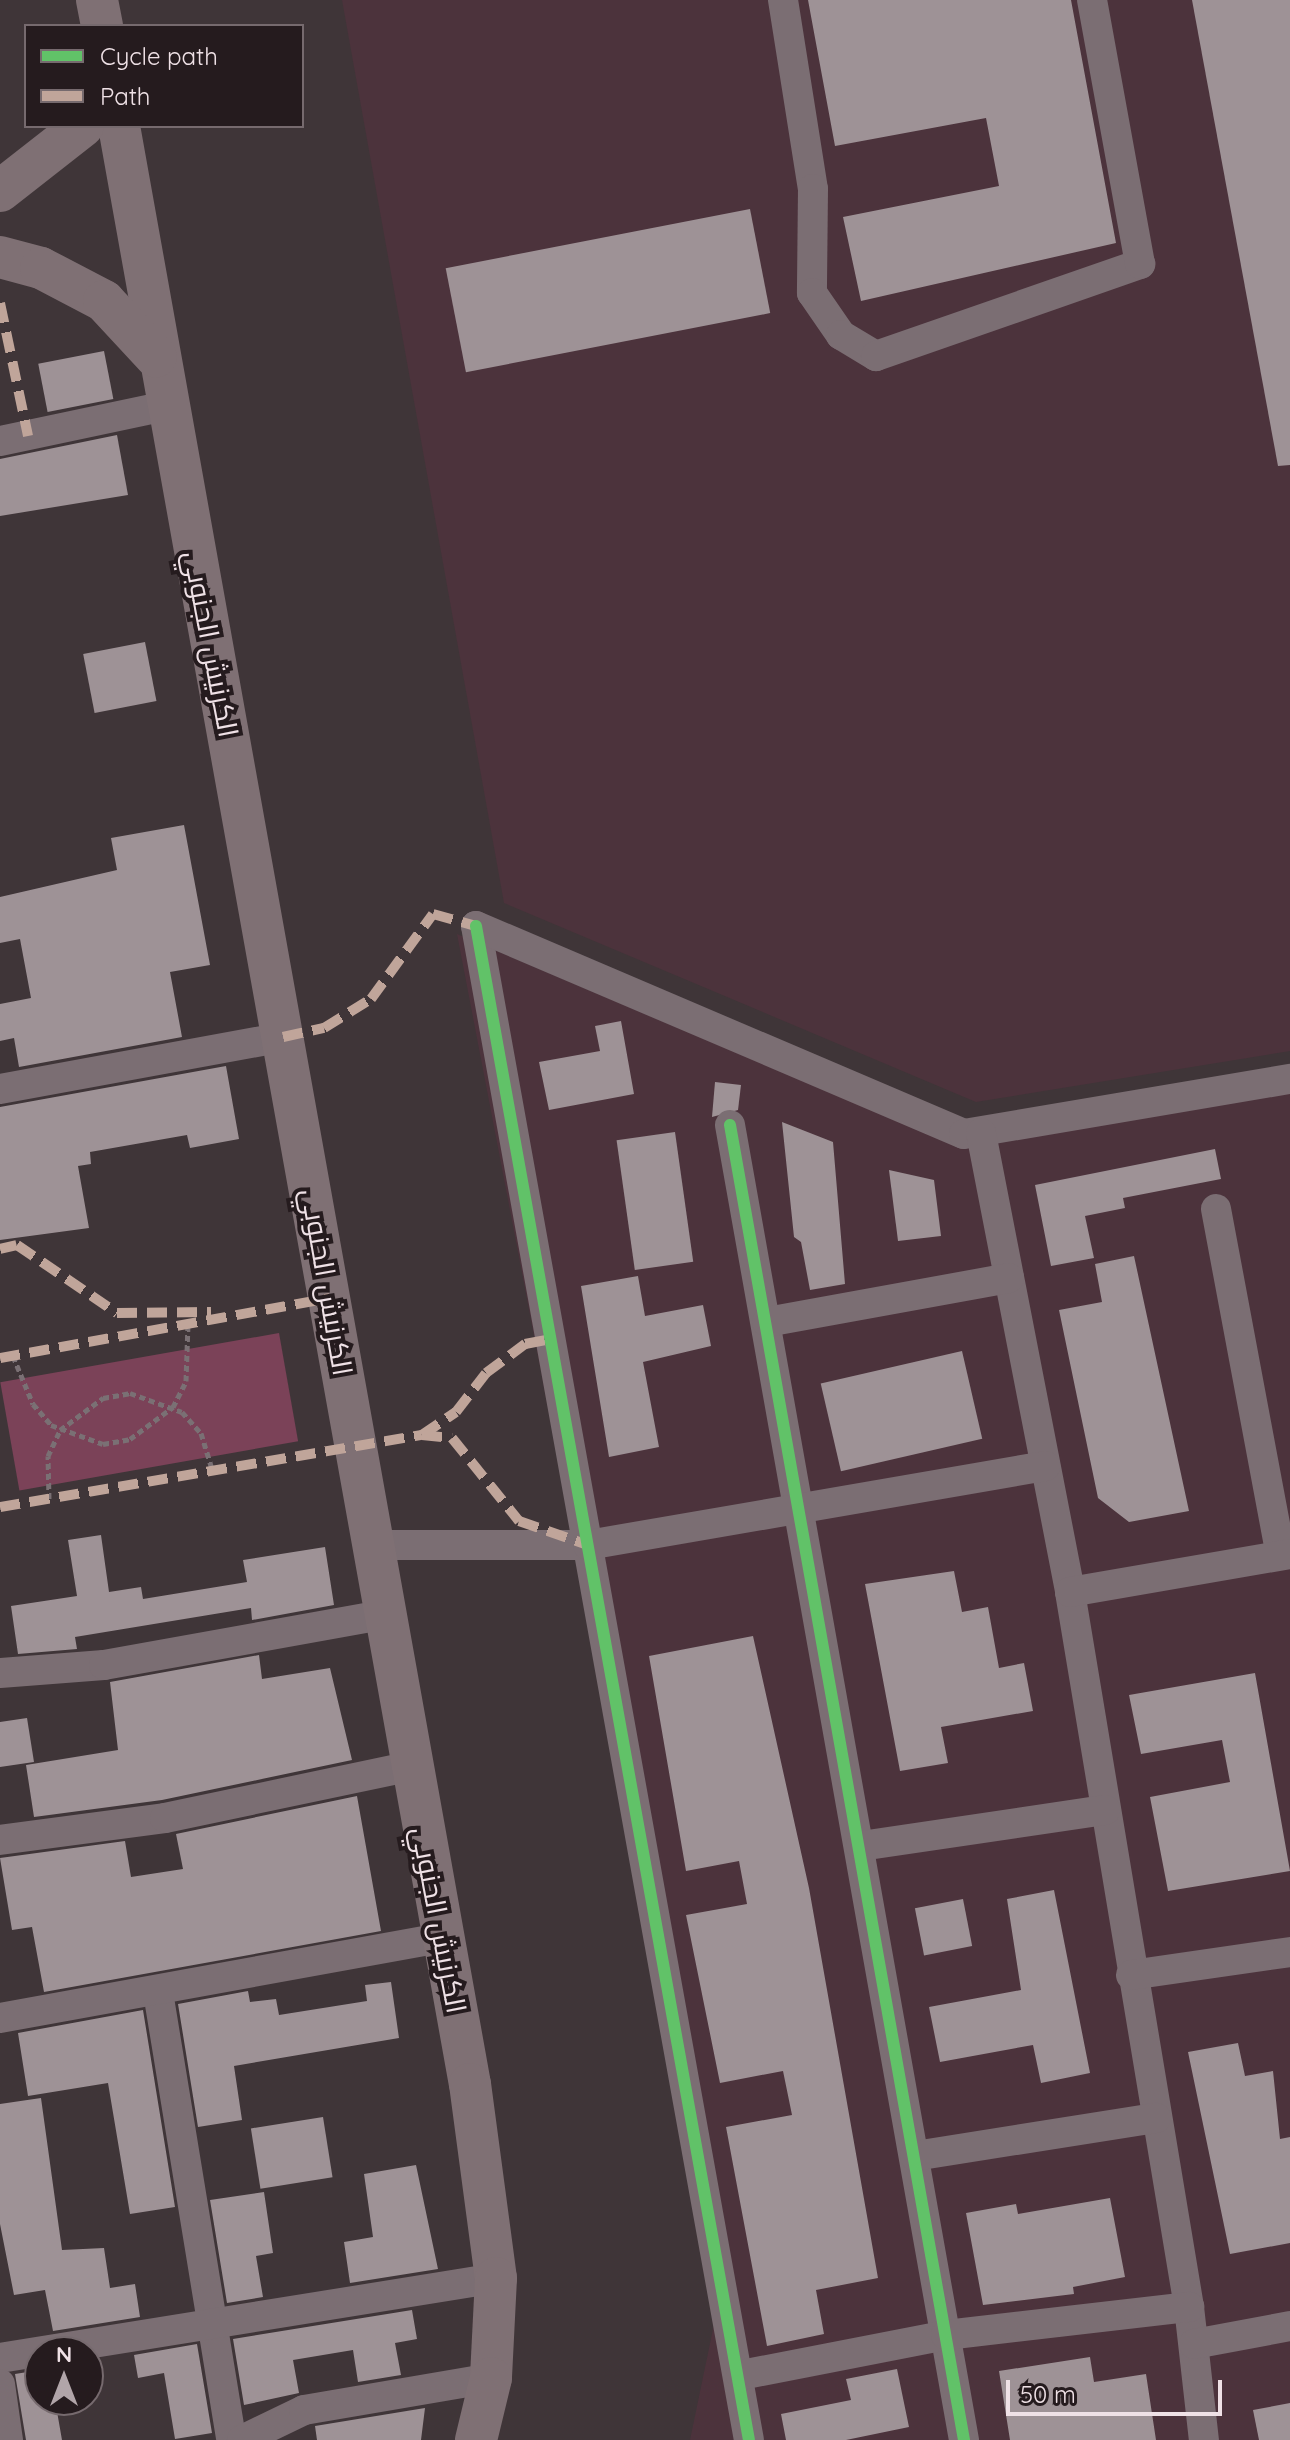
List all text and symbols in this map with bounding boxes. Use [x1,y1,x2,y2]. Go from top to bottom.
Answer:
legend [24,24,304,128]
text: Cycle path [100,41,218,71]
text: Path [100,81,151,111]
street label: الكرنيش الجنوبي [176,548,246,740]
street label: الكرنيش الجنوبي [294,1186,360,1378]
street label: الكرنيش الجنوبي [404,1824,474,2016]
north arrow [24,2336,104,2416]
text: N [56,2340,72,2368]
scale bar [1010,2364,1226,2414]
text: 50 m [1020,2379,1076,2409]

